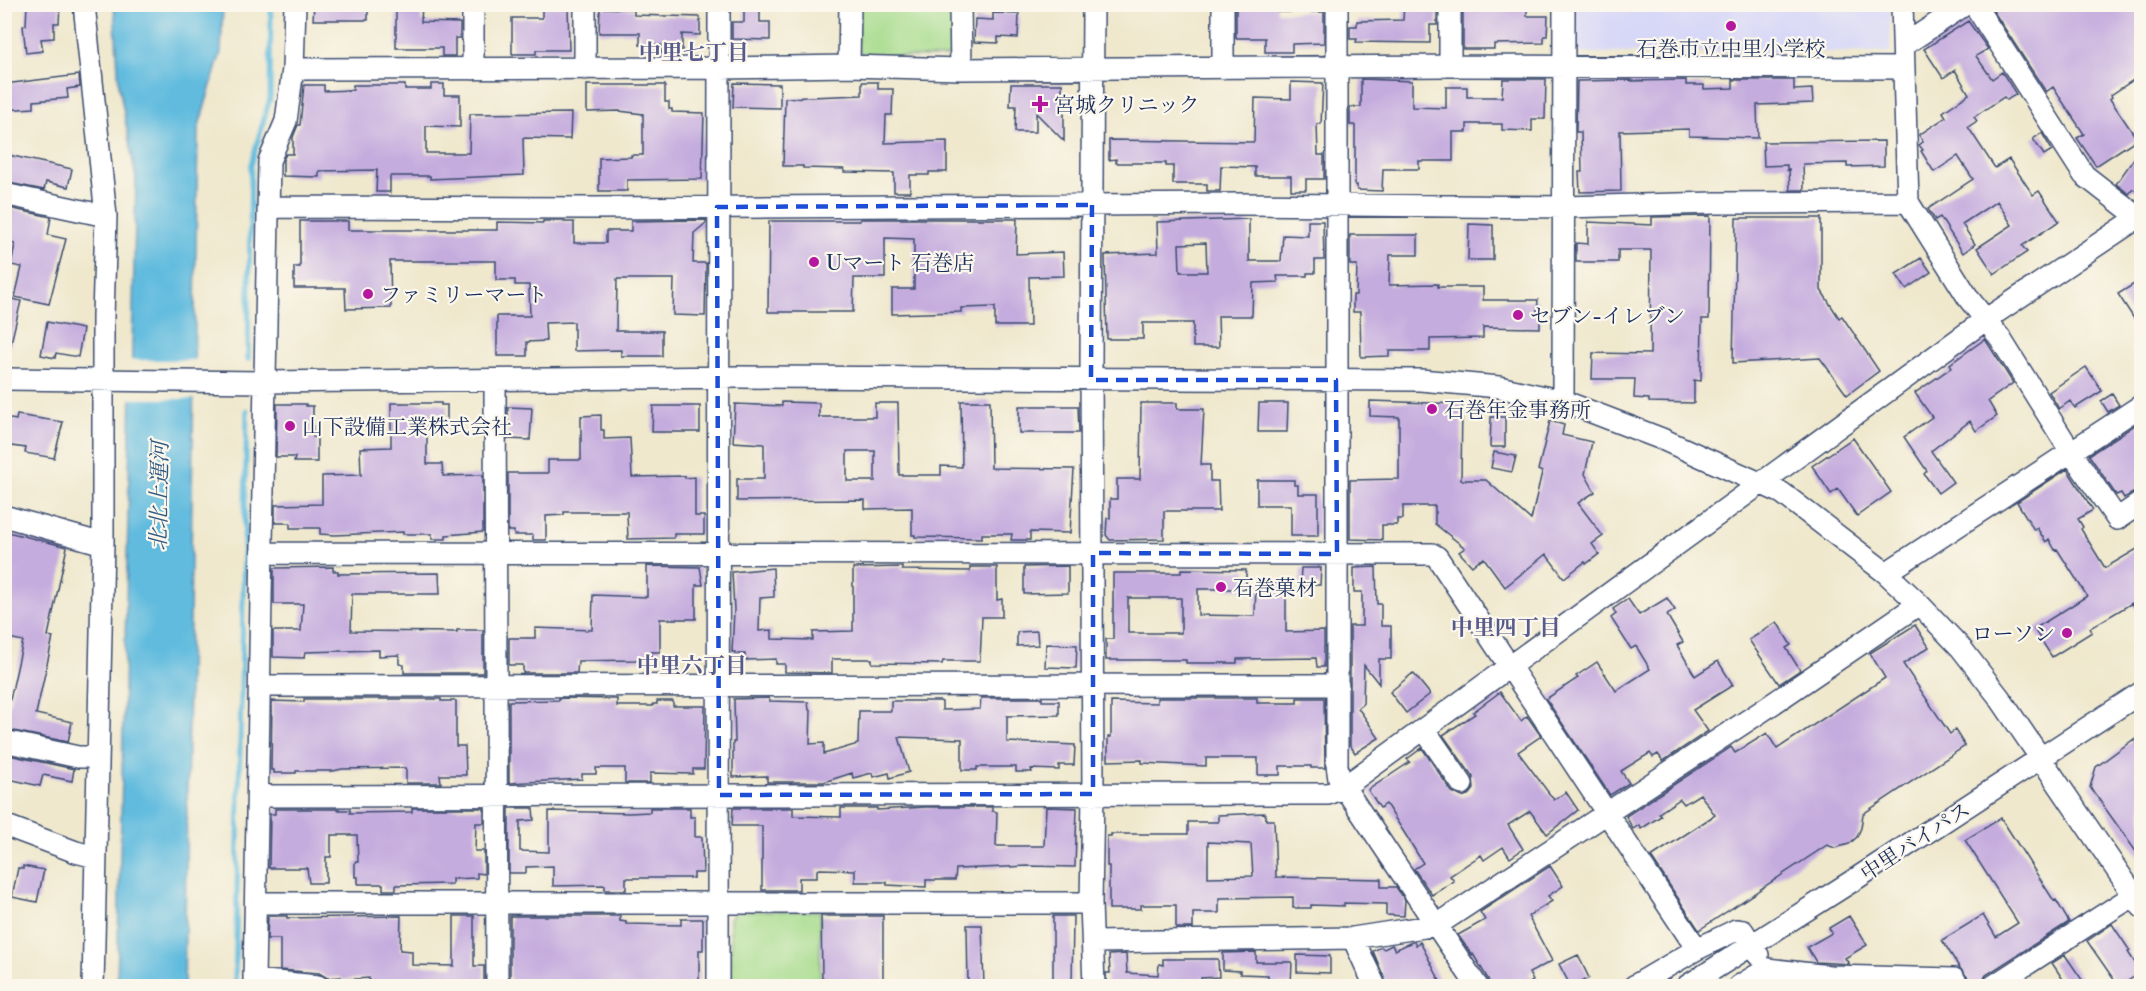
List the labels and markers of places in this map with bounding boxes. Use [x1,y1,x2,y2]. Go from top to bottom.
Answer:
marker: 石巻市立中里小学校 [1724,19,1738,33]
place label: 石巻市立中里小学校 [1637,36,1826,61]
place label: 宮城クリニック [1054,92,1200,117]
marker: 宮城クリニック [1031,95,1049,113]
place label: Uマート 石巻店 [826,250,974,275]
marker: Uマート 石巻店 [807,255,821,269]
place label: ファミリーマート [380,282,548,307]
marker: ファミリーマート [361,287,375,301]
place label: セブン-イレブン [1530,303,1685,328]
marker: セブン-イレブン [1511,308,1525,322]
place label: 石巻年金事務所 [1444,397,1591,422]
marker: 石巻年金事務所 [1425,402,1439,416]
place label: 山下設備工業株式会社 [302,414,512,439]
marker: 山下設備工業株式会社 [283,419,297,433]
place label: 石巻菓材 [1233,575,1317,600]
marker: 石巻菓材 [1214,580,1228,594]
place label: ローソン [1972,621,2055,646]
marker: ローソン [2060,626,2074,640]

